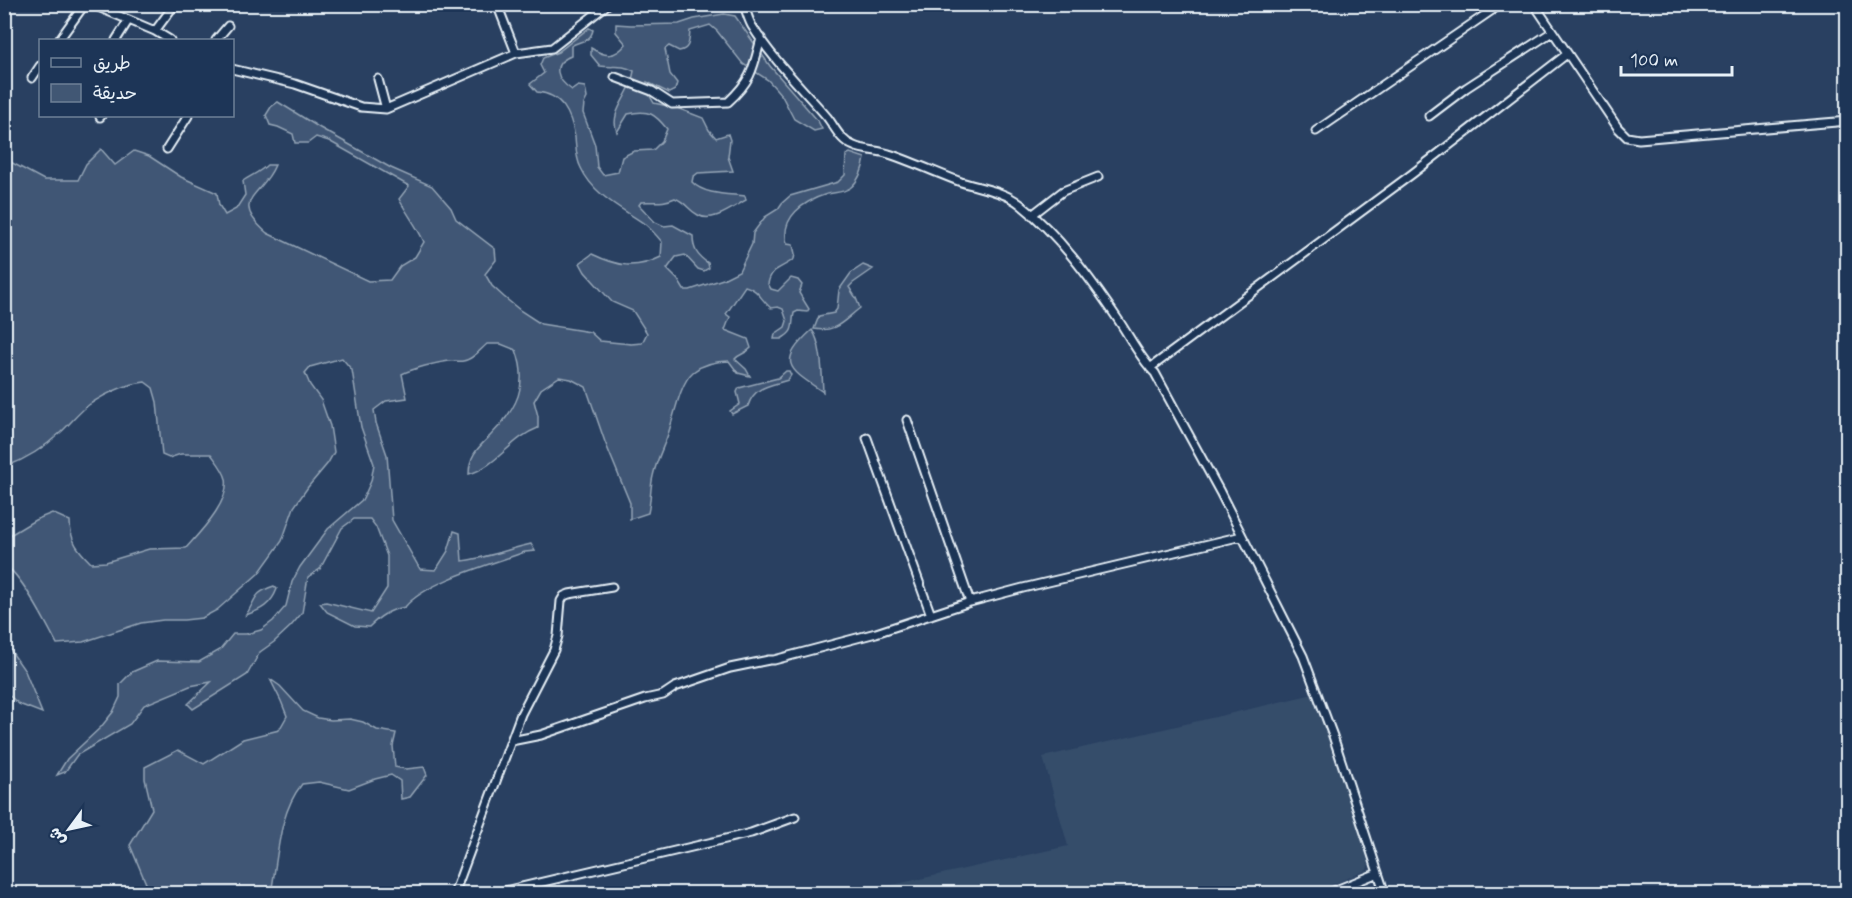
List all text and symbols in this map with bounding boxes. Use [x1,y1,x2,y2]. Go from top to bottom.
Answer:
legend [39,39,234,117]
scale bar [1621,39,1732,77]
text: 100 m [1630,49,1678,73]
text: طريق [93,52,131,76]
text: حديقة [93,82,137,106]
north arrow [39,799,99,859]
text: ش [44,823,71,849]

